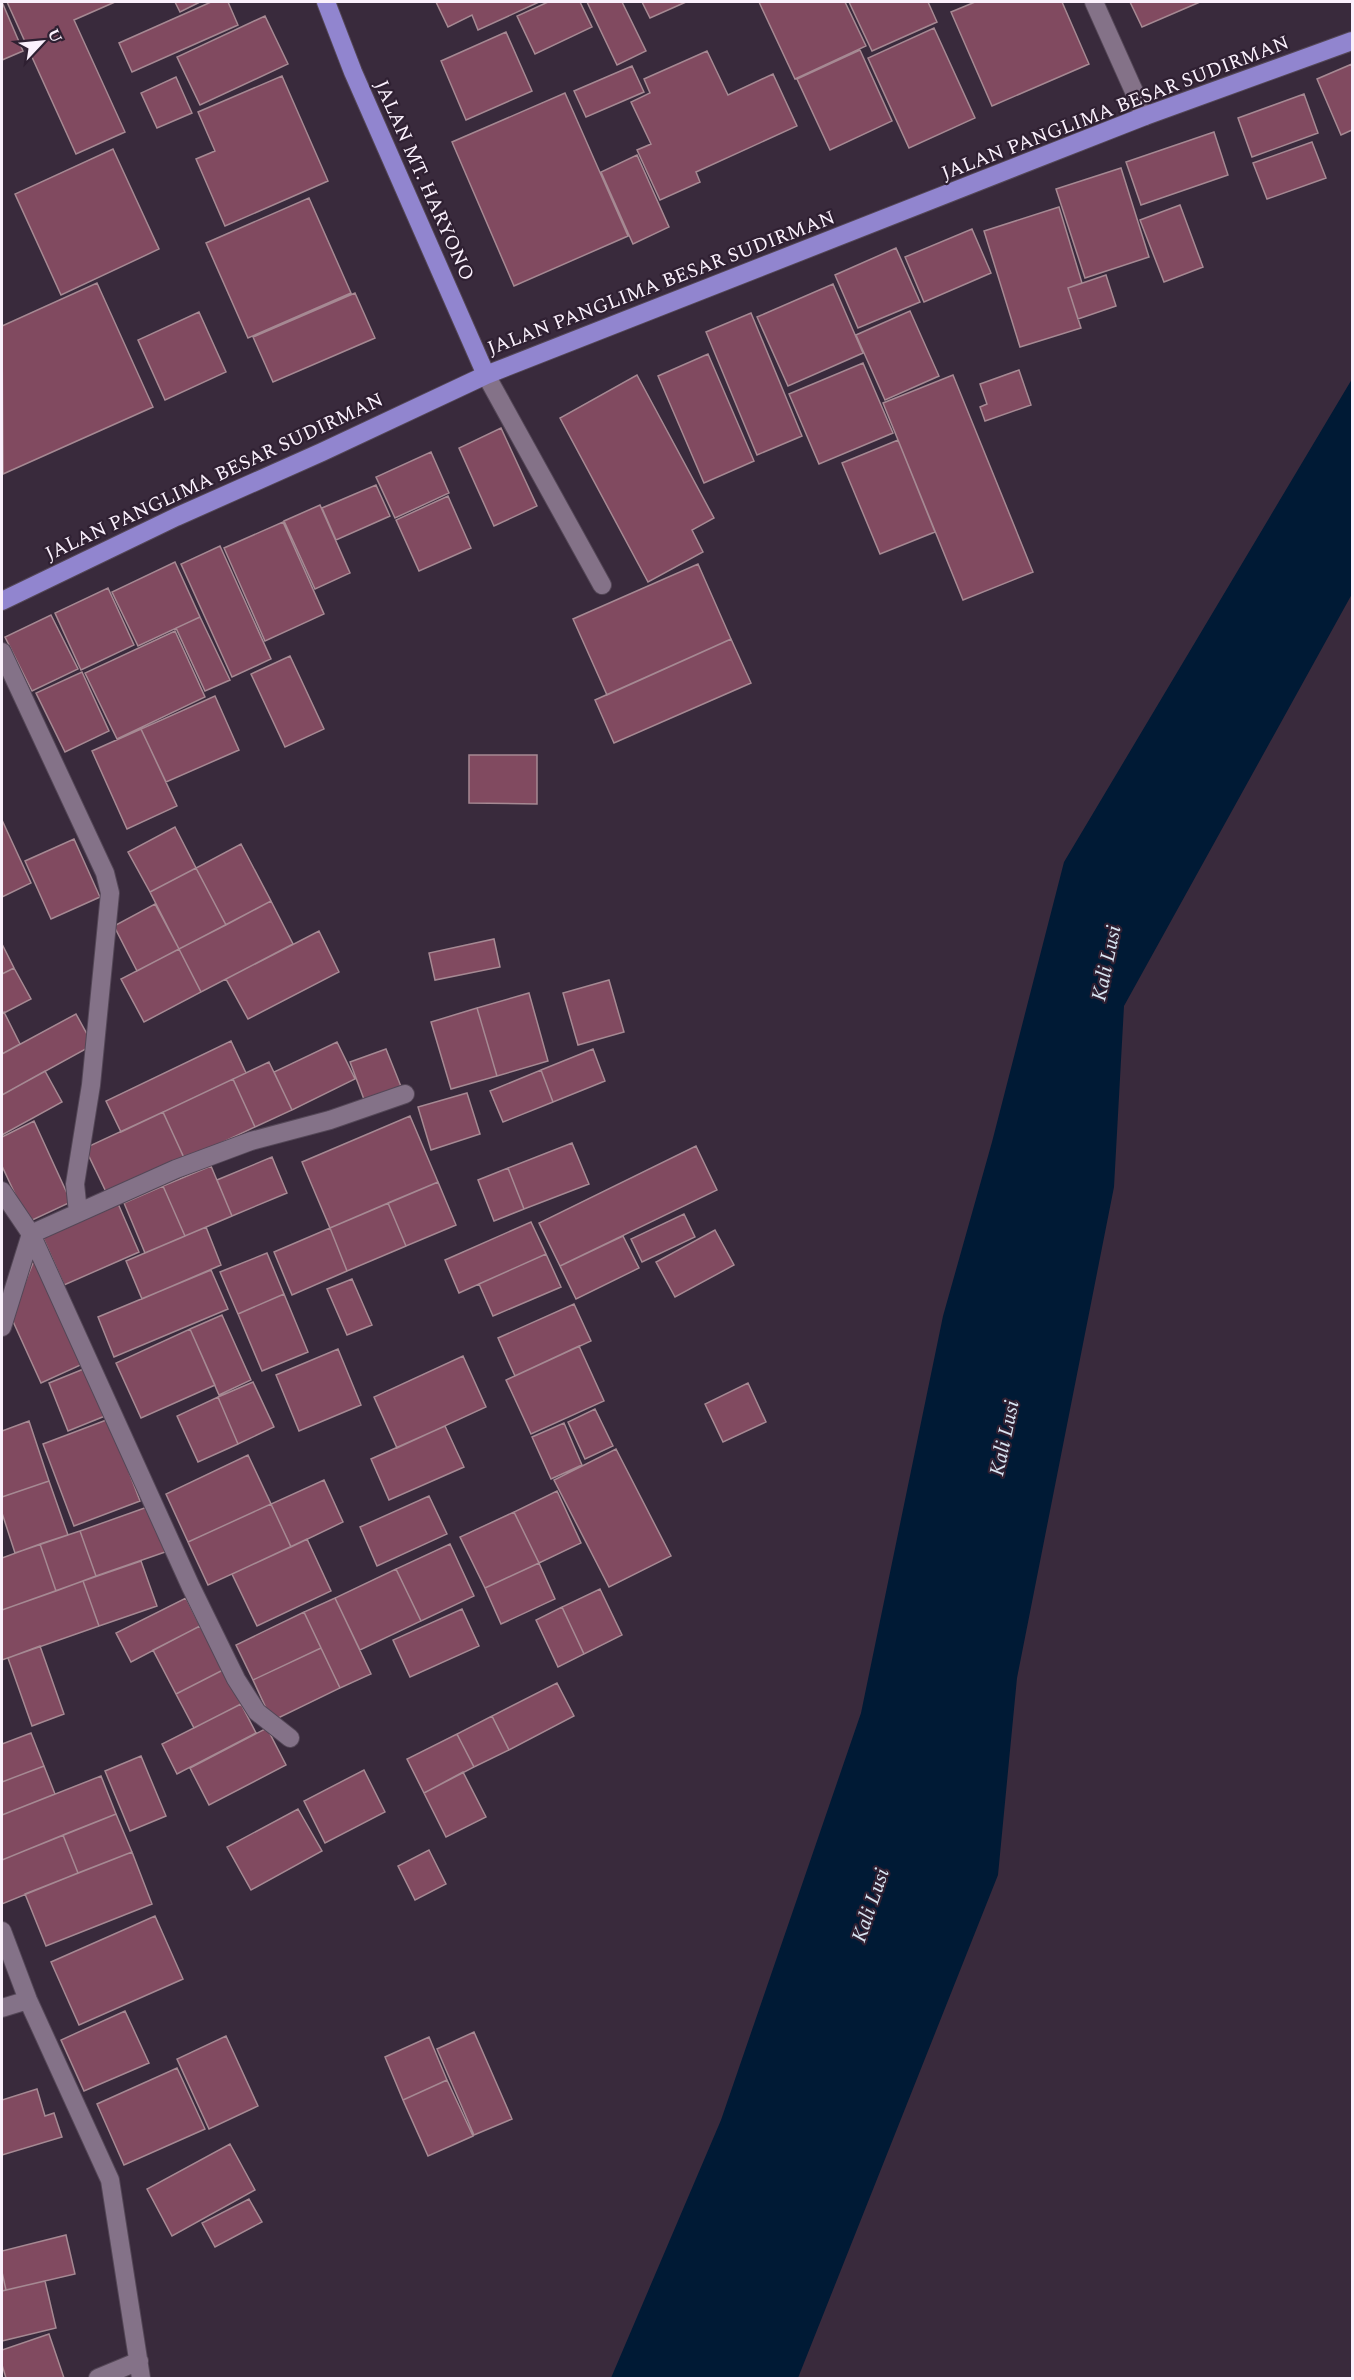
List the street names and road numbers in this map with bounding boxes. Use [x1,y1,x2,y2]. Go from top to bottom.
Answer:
street label: JALAN PANGLIMA BESAR SUDIRMAN [937,28,1294,188]
street label: JALAN MT. HARYONO [366,75,482,286]
street label: JALAN PANGLIMA BESAR SUDIRMAN [483,203,840,363]
street label: JALAN PANGLIMA BESAR SUDIRMAN [40,385,389,569]

